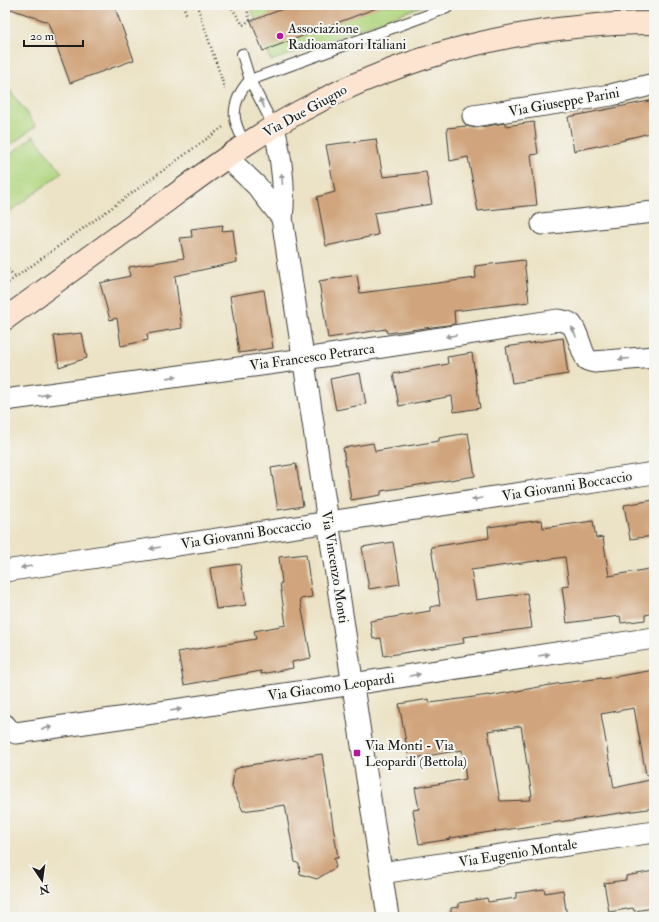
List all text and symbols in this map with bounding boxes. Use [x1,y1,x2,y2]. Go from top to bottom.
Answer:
place label: Associazione Radioamatori Italiani [287,20,407,53]
scale bar [24,22,83,48]
text: 20 m [30,29,55,44]
marker: Associazione Radioamatori Italiani [275,31,285,41]
street label: Via Due Giugno [260,81,350,141]
street label: Via Giuseppe Parini [507,84,621,121]
one-way arrow [259,98,265,109]
one-way arrow [278,173,285,185]
one-way arrow [571,325,577,337]
one-way arrow [445,334,457,340]
street label: Via Francesco Petrarca [248,340,376,374]
one-way arrow [618,356,630,363]
one-way arrow [166,374,178,380]
one-way arrow [38,392,50,398]
street label: Via Giovanni Boccaccio [501,467,634,505]
one-way arrow [471,496,483,502]
street label: Via Vincenzo Monti [318,510,352,625]
street label: Via Giovanni Boccaccio [180,515,313,553]
one-way arrow [149,545,161,551]
one-way arrow [20,564,32,570]
one-way arrow [538,652,550,658]
street label: Via Giacomo Leopardi [267,670,396,705]
one-way arrow [409,671,421,677]
one-way arrow [170,707,182,713]
one-way arrow [41,725,53,731]
place label: Via Monti - Via Leopardi (Bettola) [365,737,467,771]
marker: Via Monti - Via Leopardi (Bettola) [352,748,362,758]
street label: Via Eugenio Montale [458,835,579,871]
north arrow [22,860,62,900]
text: N [37,882,51,897]

